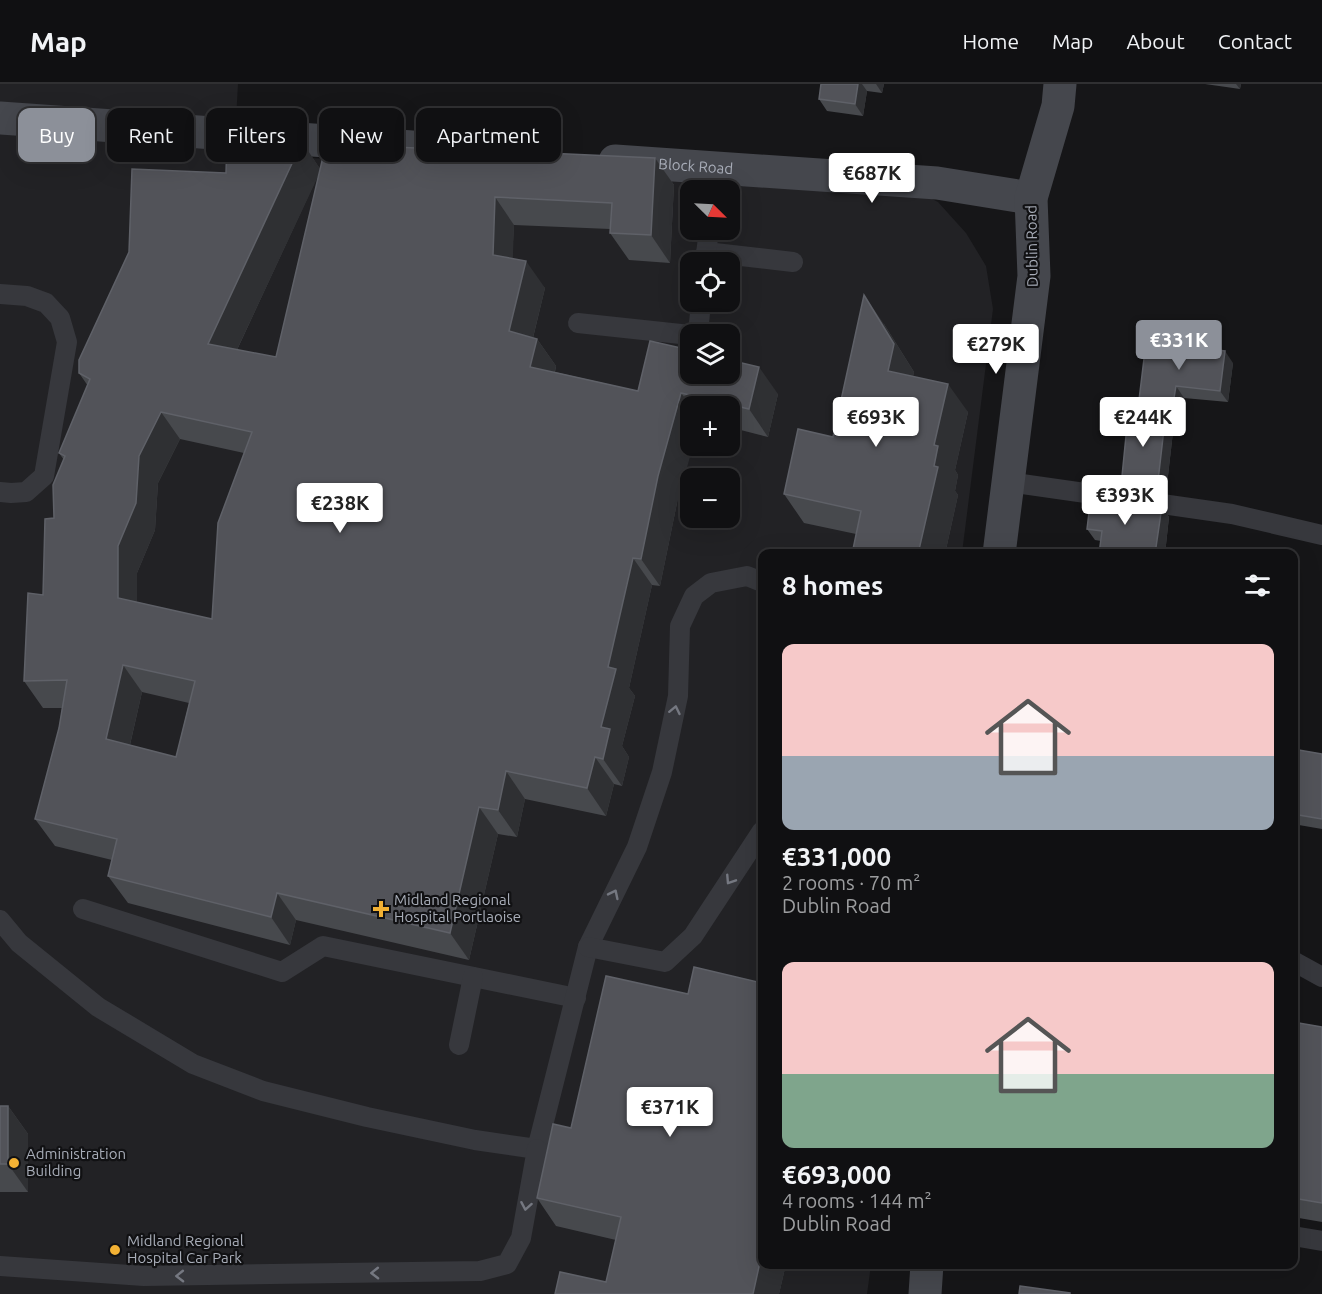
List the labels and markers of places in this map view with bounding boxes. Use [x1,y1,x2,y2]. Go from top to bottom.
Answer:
pin: €687K [830,153,914,204]
pin: €331K [1137,320,1221,371]
pin: €279K [954,324,1038,375]
pin: €693K [834,397,918,448]
pin: €244K [1101,397,1185,448]
pin: €393K [1083,475,1167,526]
pin: €238K [298,483,382,534]
place label: Midland Regional Hospital Portlaoise [394,891,521,925]
marker: Midland Regional Hospital Portlaoise [372,900,390,918]
pin: €371K [628,1087,712,1138]
place label: Administration Building [26,1145,126,1179]
marker: Administration Building [7,1156,21,1170]
place label: Midland Regional Hospital Car Park [127,1232,244,1266]
marker: Midland Regional Hospital Car Park [108,1243,122,1257]

